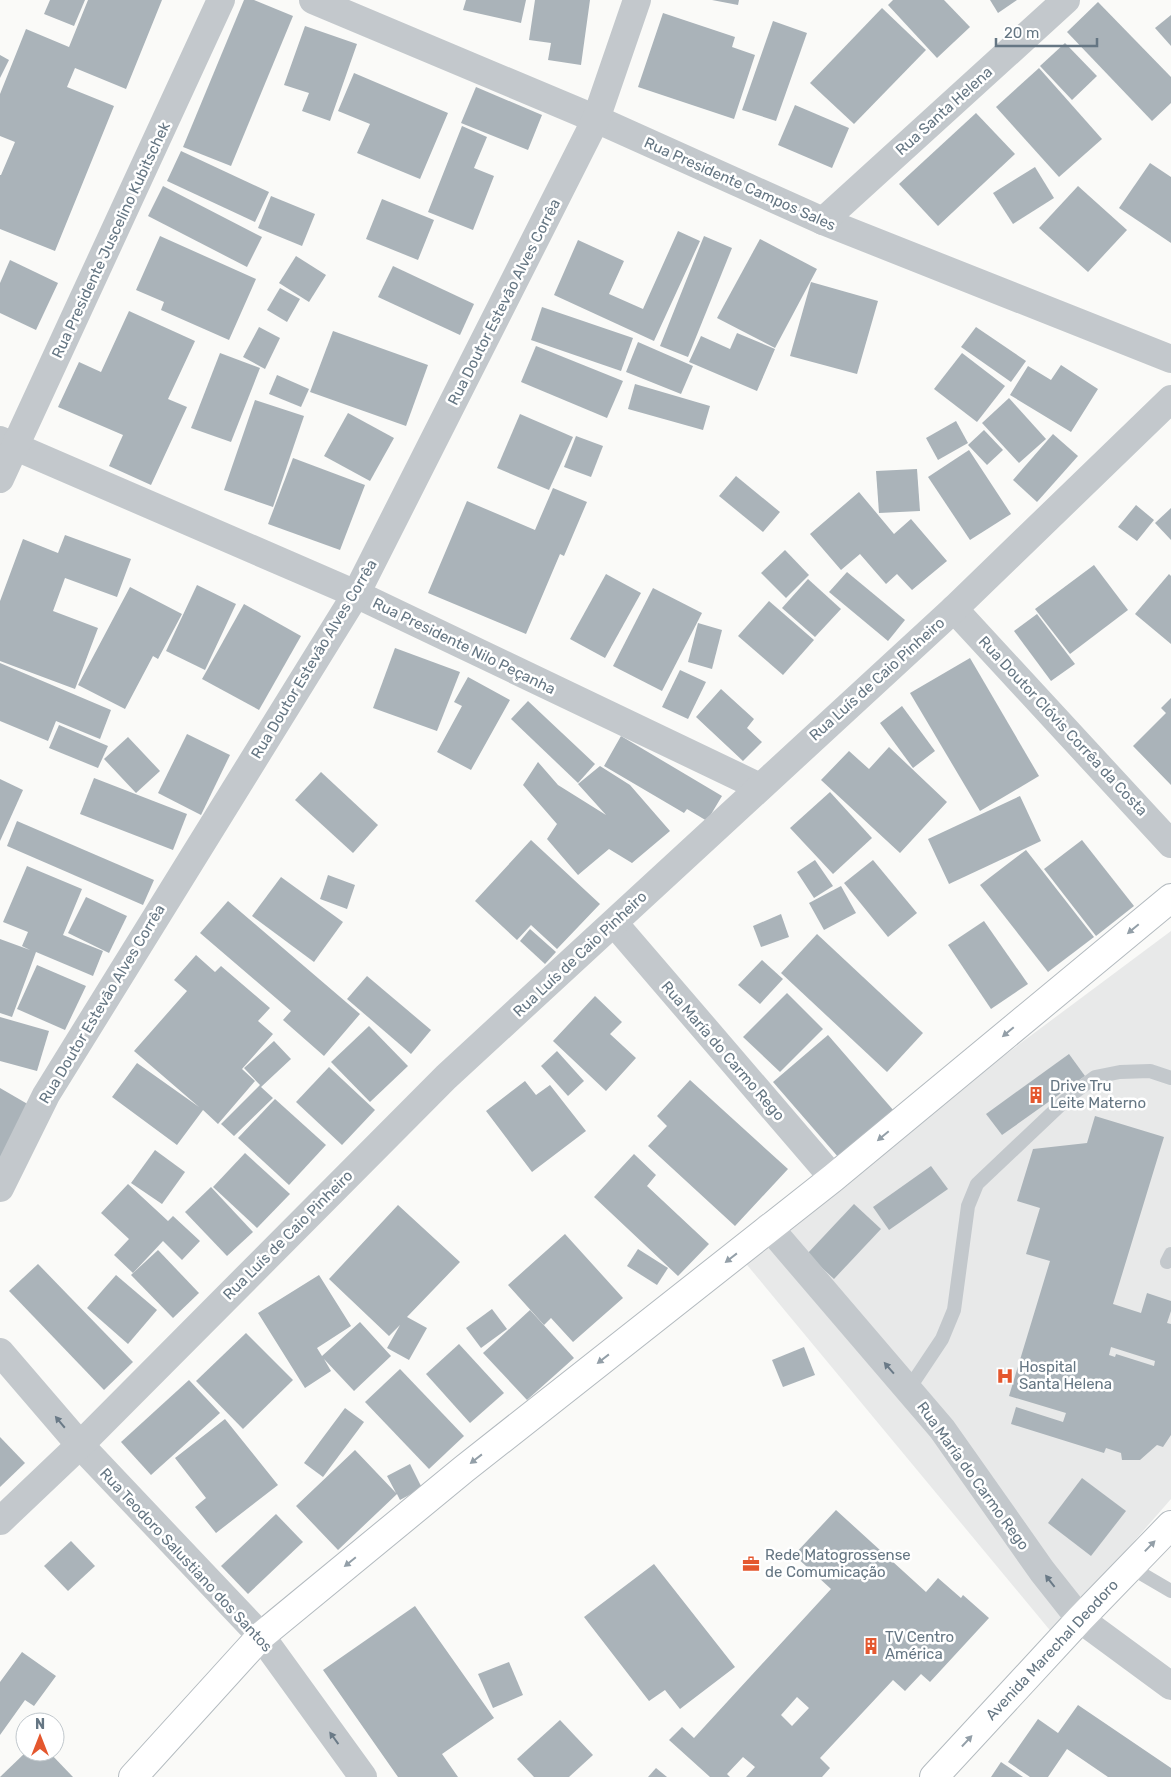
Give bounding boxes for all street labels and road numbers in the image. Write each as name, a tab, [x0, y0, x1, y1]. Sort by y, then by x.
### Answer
street label: Rua Santa Helena	[892, 63, 996, 159]
street label: Rua Presidente Juscelino Kubitschek	[48, 119, 174, 361]
street label: Rua Presidente Campos Sales	[641, 134, 839, 235]
street label: Rua Doutor Estevão Alves Corrêa	[444, 196, 564, 408]
street label: Rua Doutor Estevão Alves Corrêa	[247, 556, 381, 762]
street label: Rua Presidente Nilo Peçanha	[370, 594, 558, 698]
street label: Rua Luís de Caio Pinheiro	[806, 613, 948, 745]
street label: Rua Doutor Clóvis Corrêa da Costa	[975, 632, 1151, 820]
street label: Rua Luís de Caio Pinheiro	[510, 887, 650, 1021]
street label: Rua Doutor Estevão Alves Corrêa	[35, 901, 169, 1107]
street label: Rua María do Carmo Rego	[658, 978, 788, 1124]
street label: Rua Luís de Caio Pinheiro	[219, 1166, 357, 1304]
street label: Rua María do Carmo Rego	[913, 1398, 1033, 1554]
street label: Rua Teodoro Salustiano dos Santos	[96, 1464, 276, 1656]
street label: Avenida Marechal Deodoro	[982, 1576, 1122, 1724]

